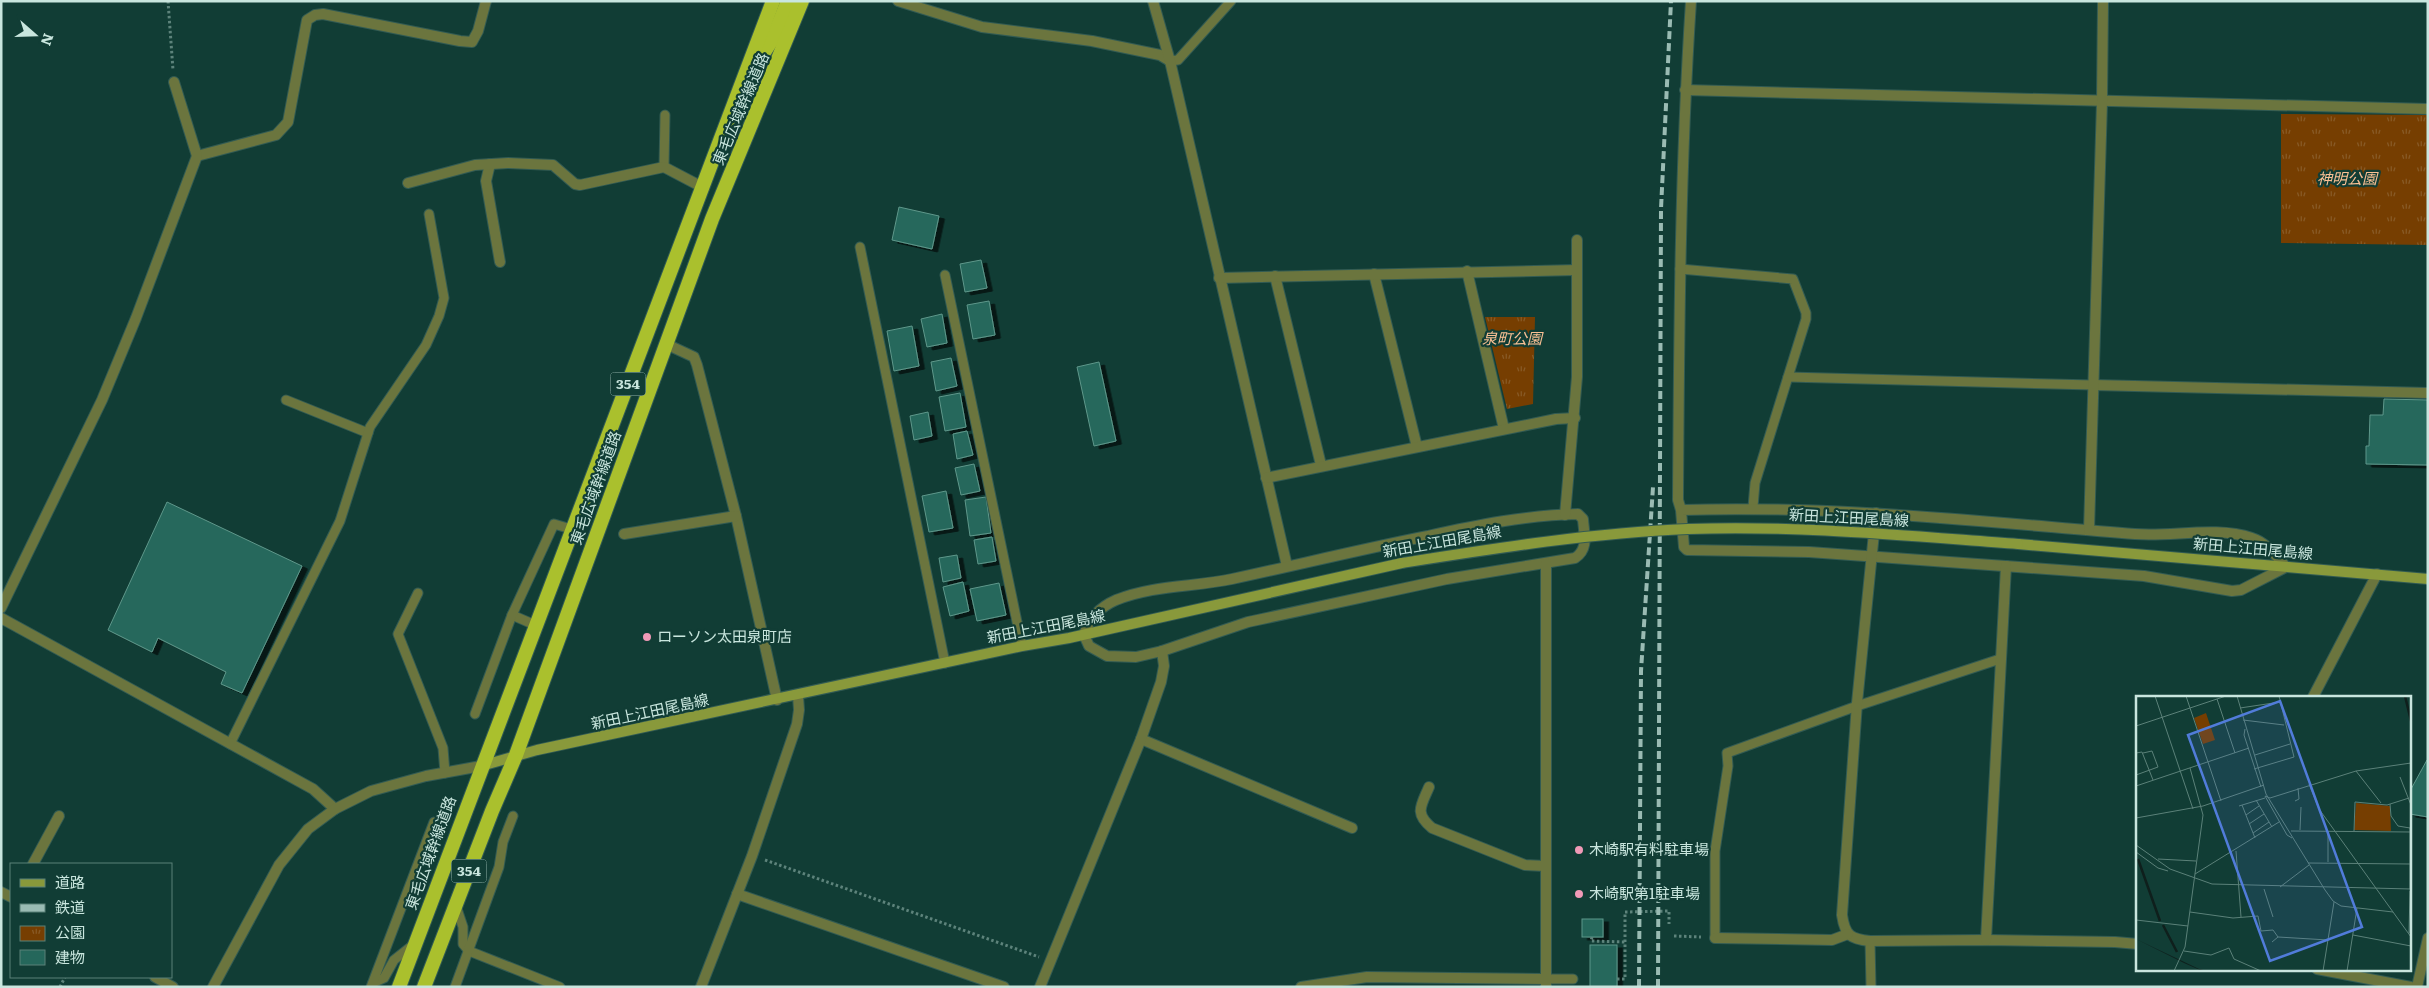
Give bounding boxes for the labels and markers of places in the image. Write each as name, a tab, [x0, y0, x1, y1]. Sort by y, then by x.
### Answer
place label: ローソン太田泉町店	[657, 624, 792, 647]
marker: ローソン太田泉町店	[641, 631, 653, 643]
place label: 木崎駅有料駐車場	[1589, 837, 1709, 860]
marker: 木崎駅有料駐車場	[1573, 844, 1585, 856]
place label: 木崎駅第1駐車場	[1589, 881, 1700, 904]
marker: 木崎駅第1駐車場	[1573, 888, 1585, 900]

